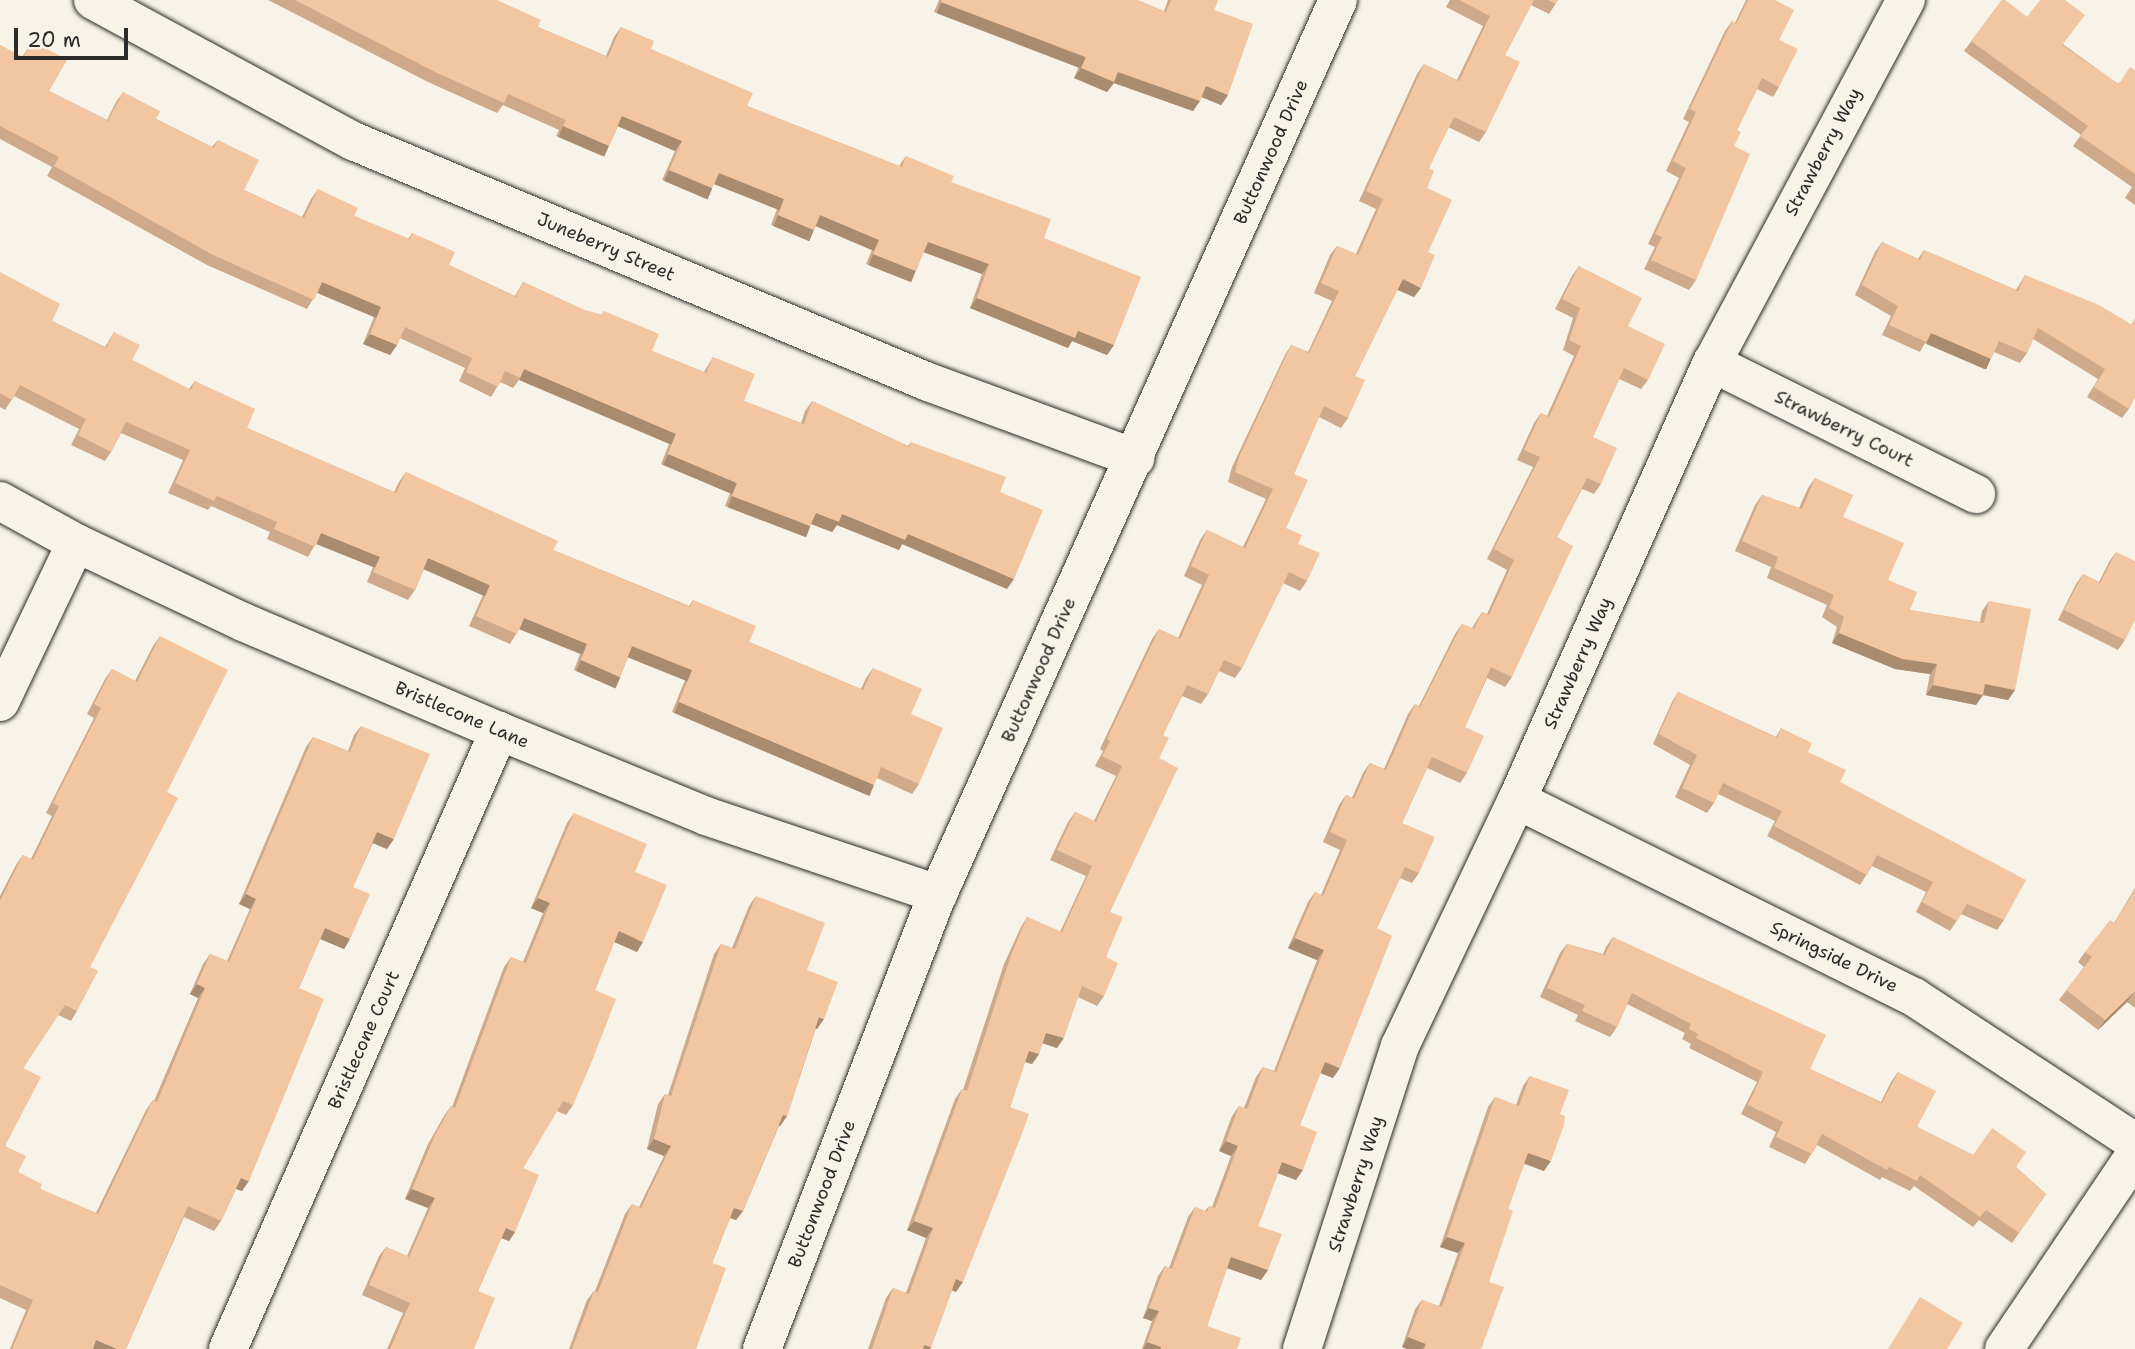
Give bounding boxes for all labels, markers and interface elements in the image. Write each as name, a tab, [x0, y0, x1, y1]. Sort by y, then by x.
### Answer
scale bar	[18, 14, 131, 58]
text: 20 m	[27, 26, 81, 54]
street label: Buttonwood Drive	[1229, 76, 1313, 228]
street label: Strawberry Way	[1780, 84, 1866, 220]
street label: Juneberry Street	[534, 208, 678, 286]
street label: Strawberry Court	[1771, 386, 1917, 472]
street label: Buttonwood Drive	[997, 594, 1081, 746]
street label: Strawberry Way	[1539, 594, 1617, 732]
street label: Bristlecone Lane	[392, 677, 532, 753]
street label: Springside Drive	[1767, 917, 1901, 997]
street label: Bristlecone Court	[324, 967, 404, 1113]
street label: Strawberry Way	[1324, 1113, 1388, 1255]
street label: Buttonwood Drive	[784, 1117, 860, 1271]

